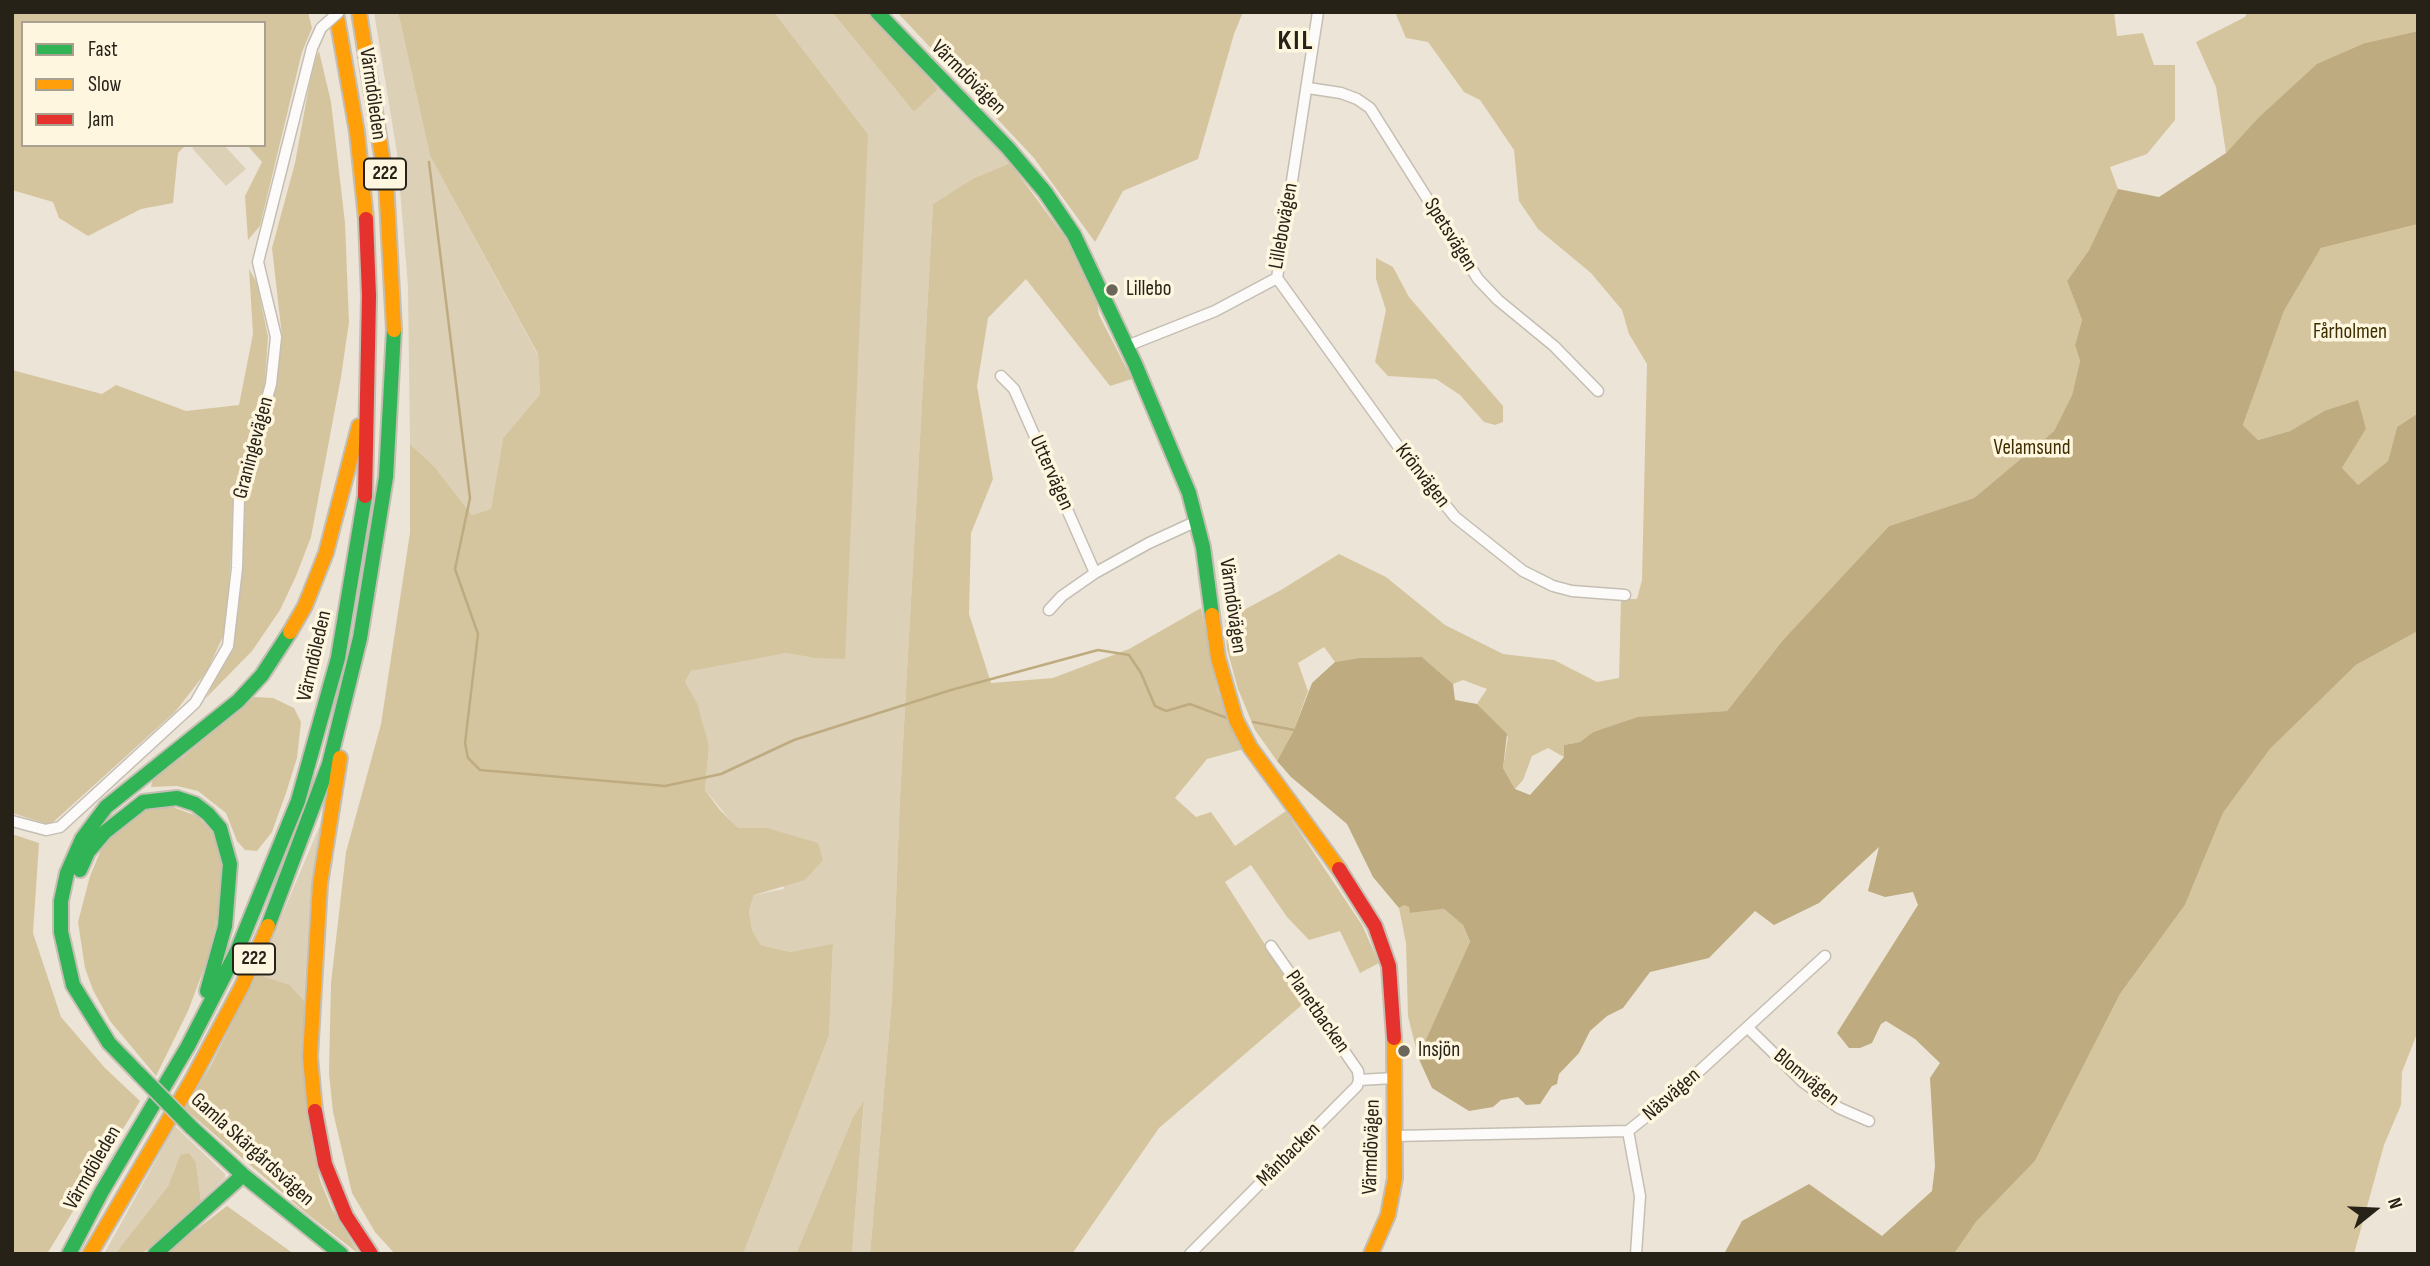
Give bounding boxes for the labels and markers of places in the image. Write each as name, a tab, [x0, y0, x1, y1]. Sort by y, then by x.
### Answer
place label: Lillebo	[1126, 277, 1171, 303]
marker: Lillebo	[1104, 282, 1120, 298]
place label: Insjön	[1418, 1038, 1460, 1064]
marker: Insjön	[1396, 1043, 1412, 1059]

